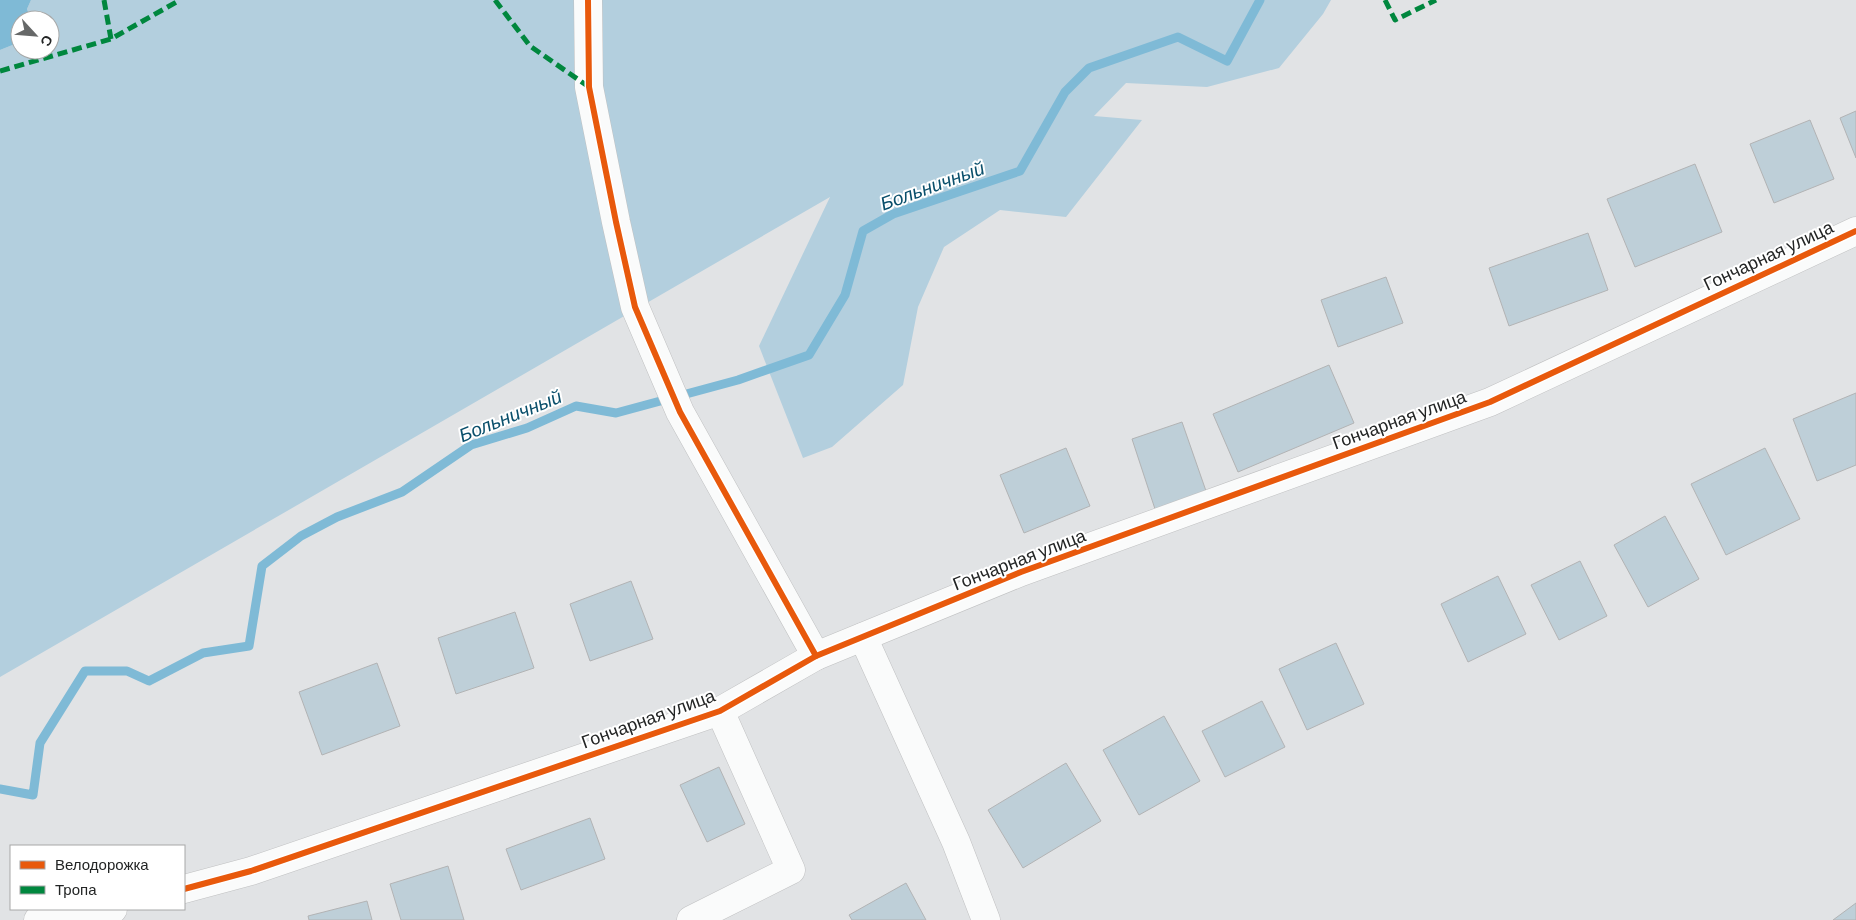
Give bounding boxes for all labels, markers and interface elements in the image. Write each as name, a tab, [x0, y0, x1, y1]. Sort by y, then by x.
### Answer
north arrow	[10, 10, 60, 60]
text: С	[37, 33, 57, 49]
water label: Больничный	[877, 155, 988, 214]
street label: Гончарная улица	[1700, 215, 1837, 295]
water label: Больничный	[455, 384, 565, 446]
street label: Гончарная улица	[1329, 384, 1470, 453]
street label: Гончарная улица	[949, 523, 1090, 594]
street label: Гончарная улица	[578, 683, 719, 752]
legend	[10, 845, 185, 910]
text: Велодорожка	[55, 855, 149, 873]
text: Тропа	[55, 880, 97, 898]

